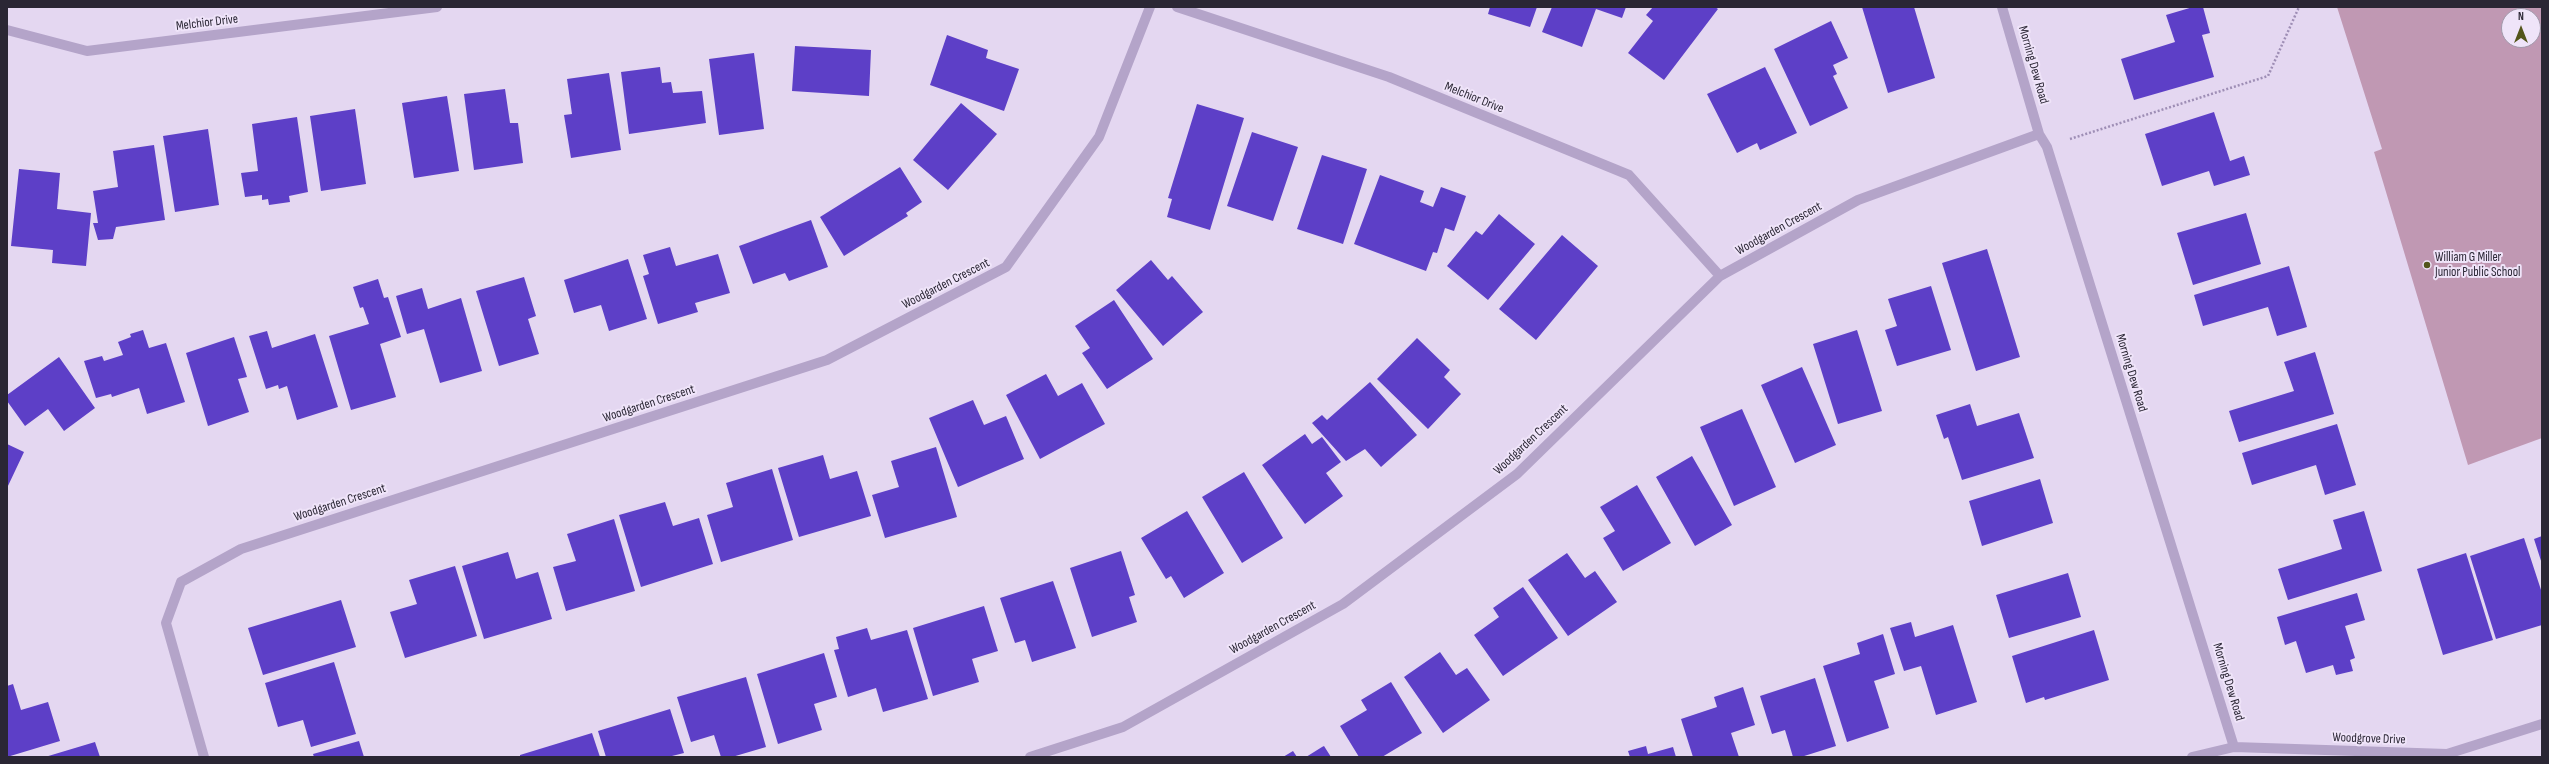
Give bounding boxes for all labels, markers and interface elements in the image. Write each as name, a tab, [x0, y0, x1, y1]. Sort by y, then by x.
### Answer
north arrow	[2501, 8, 2541, 48]
text: N	[2518, 10, 2524, 23]
street label: Melchior Drive	[175, 11, 239, 35]
street label: Morning Dew Road	[2014, 24, 2052, 106]
street label: Melchior Drive	[1442, 79, 1506, 117]
street label: Woodgarden Crescent	[1733, 199, 1825, 259]
place label: William G Miller Junior Public School	[2435, 250, 2521, 281]
street label: Woodgarden Crescent	[900, 255, 992, 313]
marker: William G Miller Junior Public School	[2422, 260, 2432, 270]
street label: Morning Dew Road	[2112, 332, 2150, 414]
street label: Woodgarden Crescent	[601, 382, 697, 426]
street label: Woodgarden Crescent	[1491, 402, 1571, 478]
street label: Woodgarden Crescent	[292, 481, 388, 525]
street label: Woodgarden Crescent	[1227, 598, 1319, 658]
street label: Morning Dew Road	[2209, 641, 2247, 723]
street label: Woodgrove Drive	[2332, 730, 2406, 748]

